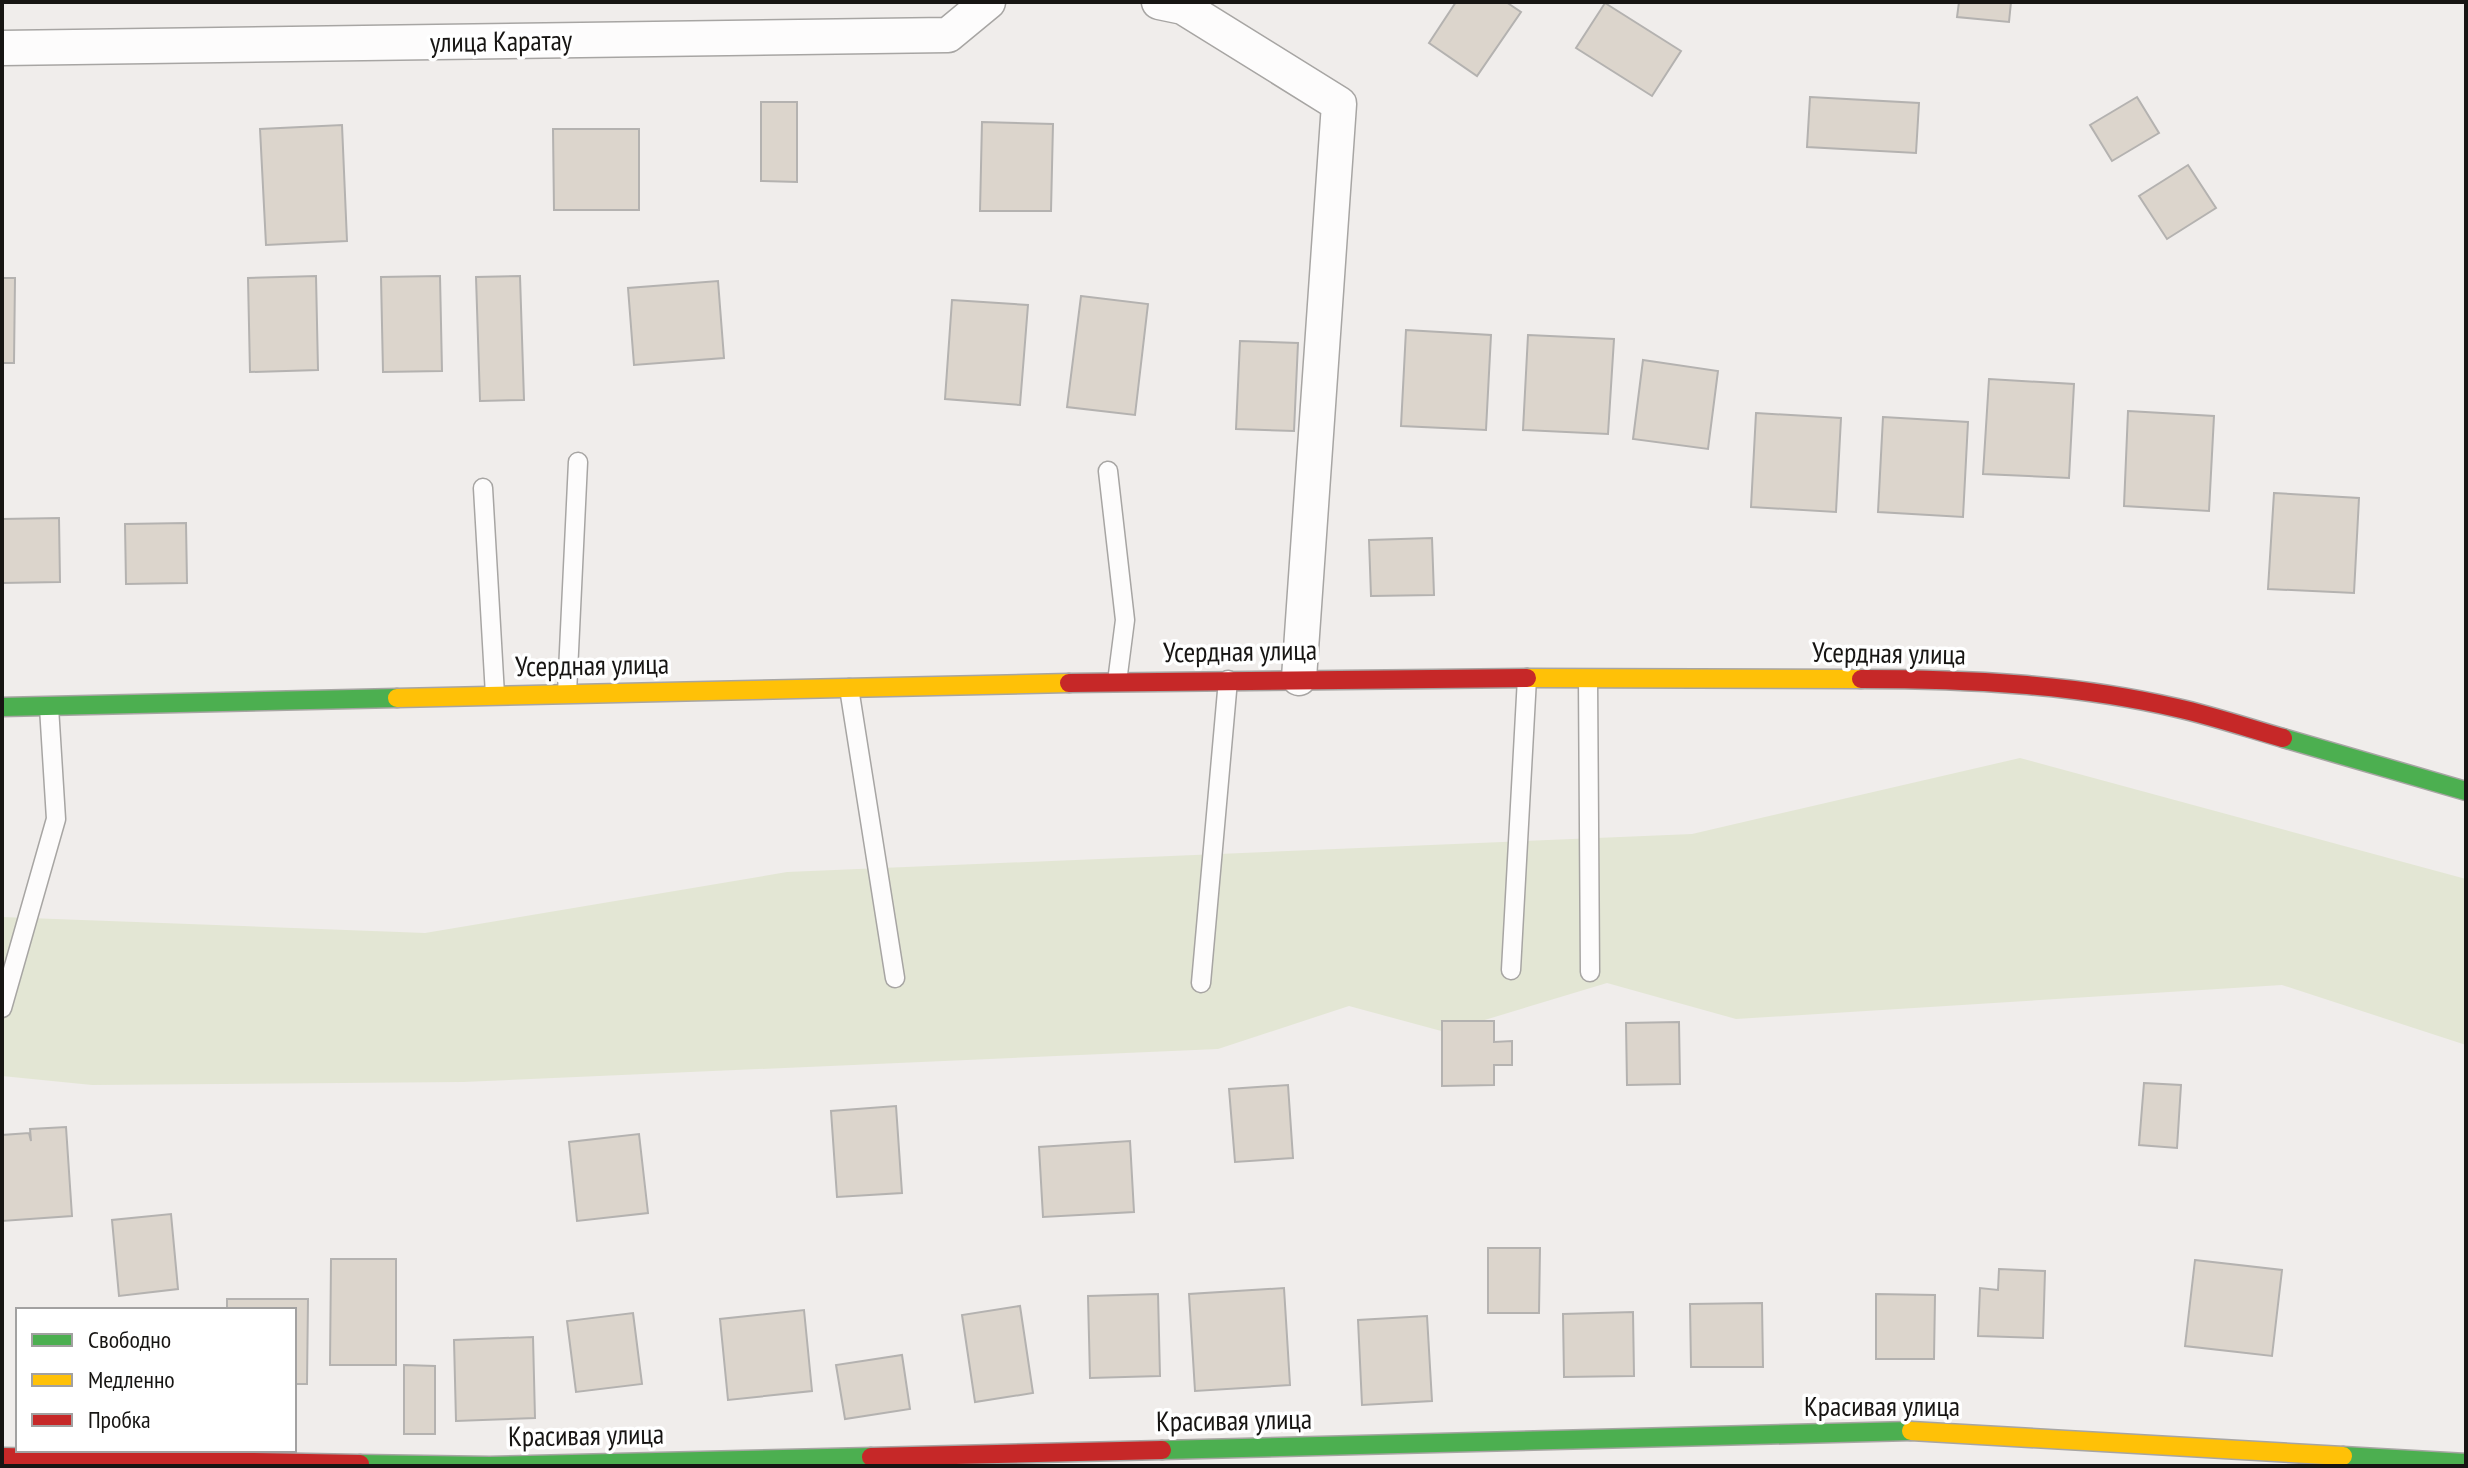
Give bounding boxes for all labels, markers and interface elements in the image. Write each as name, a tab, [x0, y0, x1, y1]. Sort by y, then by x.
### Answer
street label: улица Каратау	[429, 21, 573, 60]
street label: Усердная улица	[1163, 631, 1317, 670]
street label: Усердная улица	[1812, 633, 1966, 672]
street label: Усердная улица	[515, 645, 669, 684]
legend	[16, 1308, 296, 1452]
text: Свободно	[88, 1324, 171, 1355]
text: Медленно	[88, 1364, 175, 1395]
street label: Красивая улица	[1804, 1387, 1960, 1424]
street label: Красивая улица	[1156, 1400, 1312, 1439]
text: Пробка	[88, 1404, 151, 1435]
street label: Красивая улица	[508, 1415, 664, 1454]

